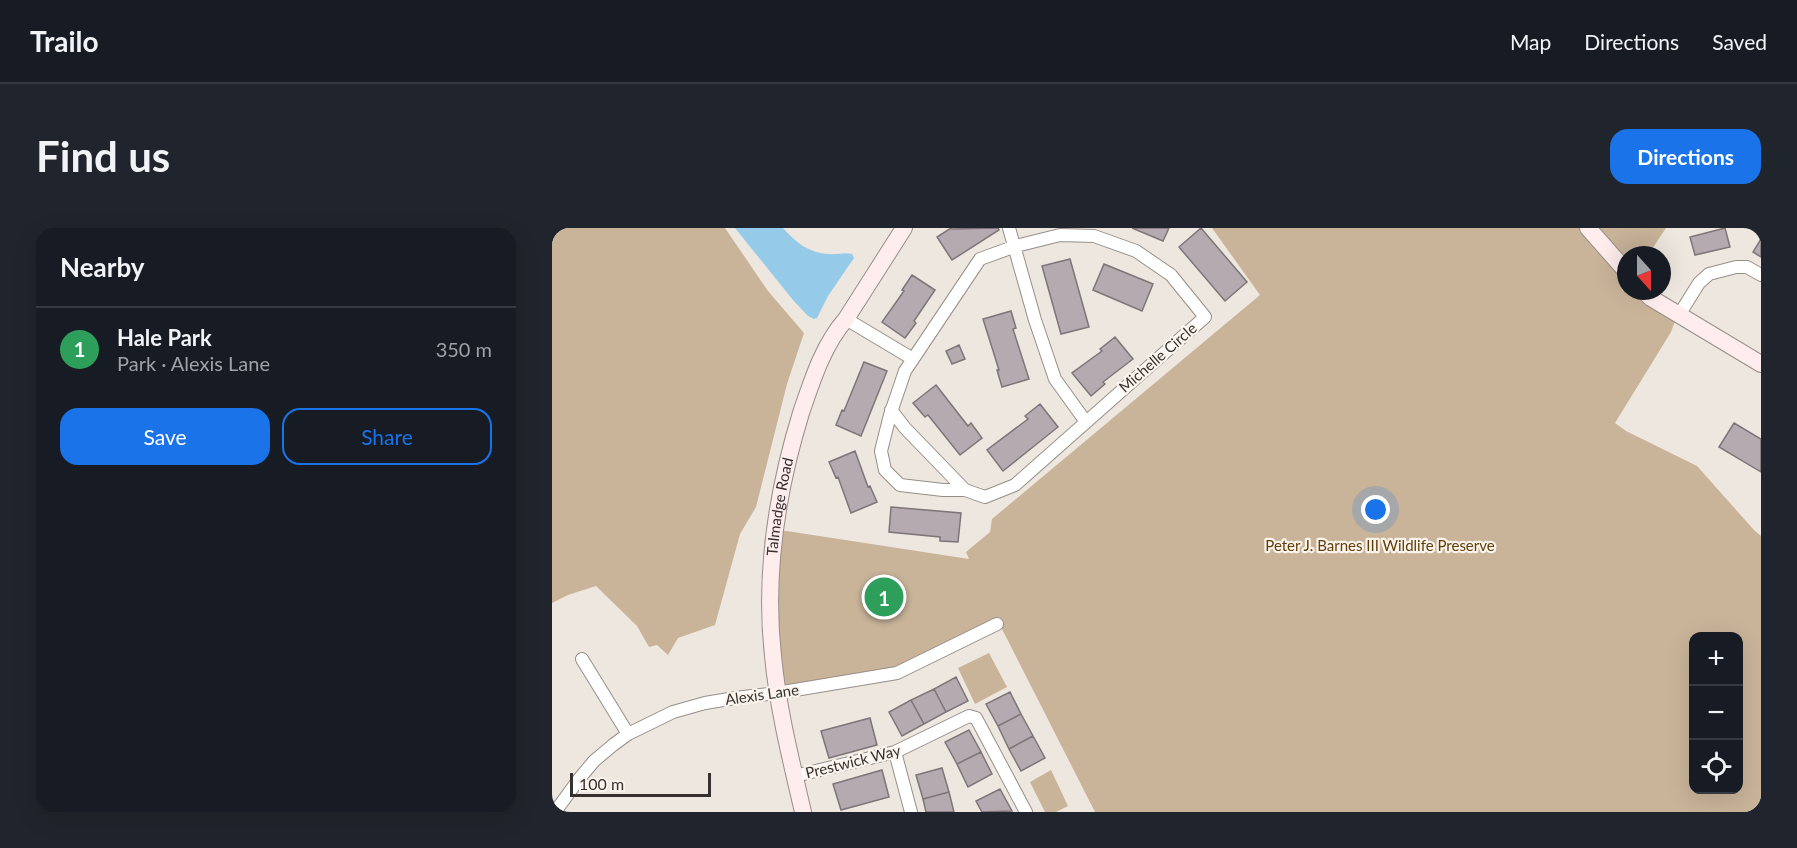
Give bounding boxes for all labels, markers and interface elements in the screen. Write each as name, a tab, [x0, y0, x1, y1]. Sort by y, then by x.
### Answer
text: Trailo	[30, 24, 99, 58]
text: Map	[1510, 29, 1551, 54]
text: Directions	[1584, 29, 1679, 54]
text: Saved	[1712, 29, 1767, 54]
button: Directions	[1610, 129, 1761, 184]
text: Find us	[36, 131, 170, 181]
north arrow	[1617, 246, 1671, 300]
text: Nearby	[60, 251, 145, 283]
street label: Michelle Circle	[1115, 319, 1200, 396]
text: Hale Park	[117, 324, 212, 351]
text: 1	[74, 337, 85, 361]
text: 350 m	[436, 337, 492, 361]
text: Park · Alexis Lane	[117, 351, 270, 375]
button: Save	[60, 408, 270, 465]
button: Share	[282, 408, 492, 465]
street label: Talmadge Road	[762, 456, 796, 556]
your location	[1361, 495, 1390, 524]
park label: Peter J. Barnes III Wildlife Preserve	[1265, 536, 1495, 554]
pin: 1	[864, 574, 904, 620]
map controls	[1689, 632, 1743, 794]
button: +	[1689, 632, 1743, 686]
street label: Alexis Lane	[724, 680, 800, 708]
button: −	[1689, 686, 1743, 740]
street label: Prestwick Way	[803, 740, 902, 782]
button: locate	[1689, 740, 1743, 794]
scale bar	[570, 770, 711, 798]
text: 100 m	[579, 774, 624, 793]

